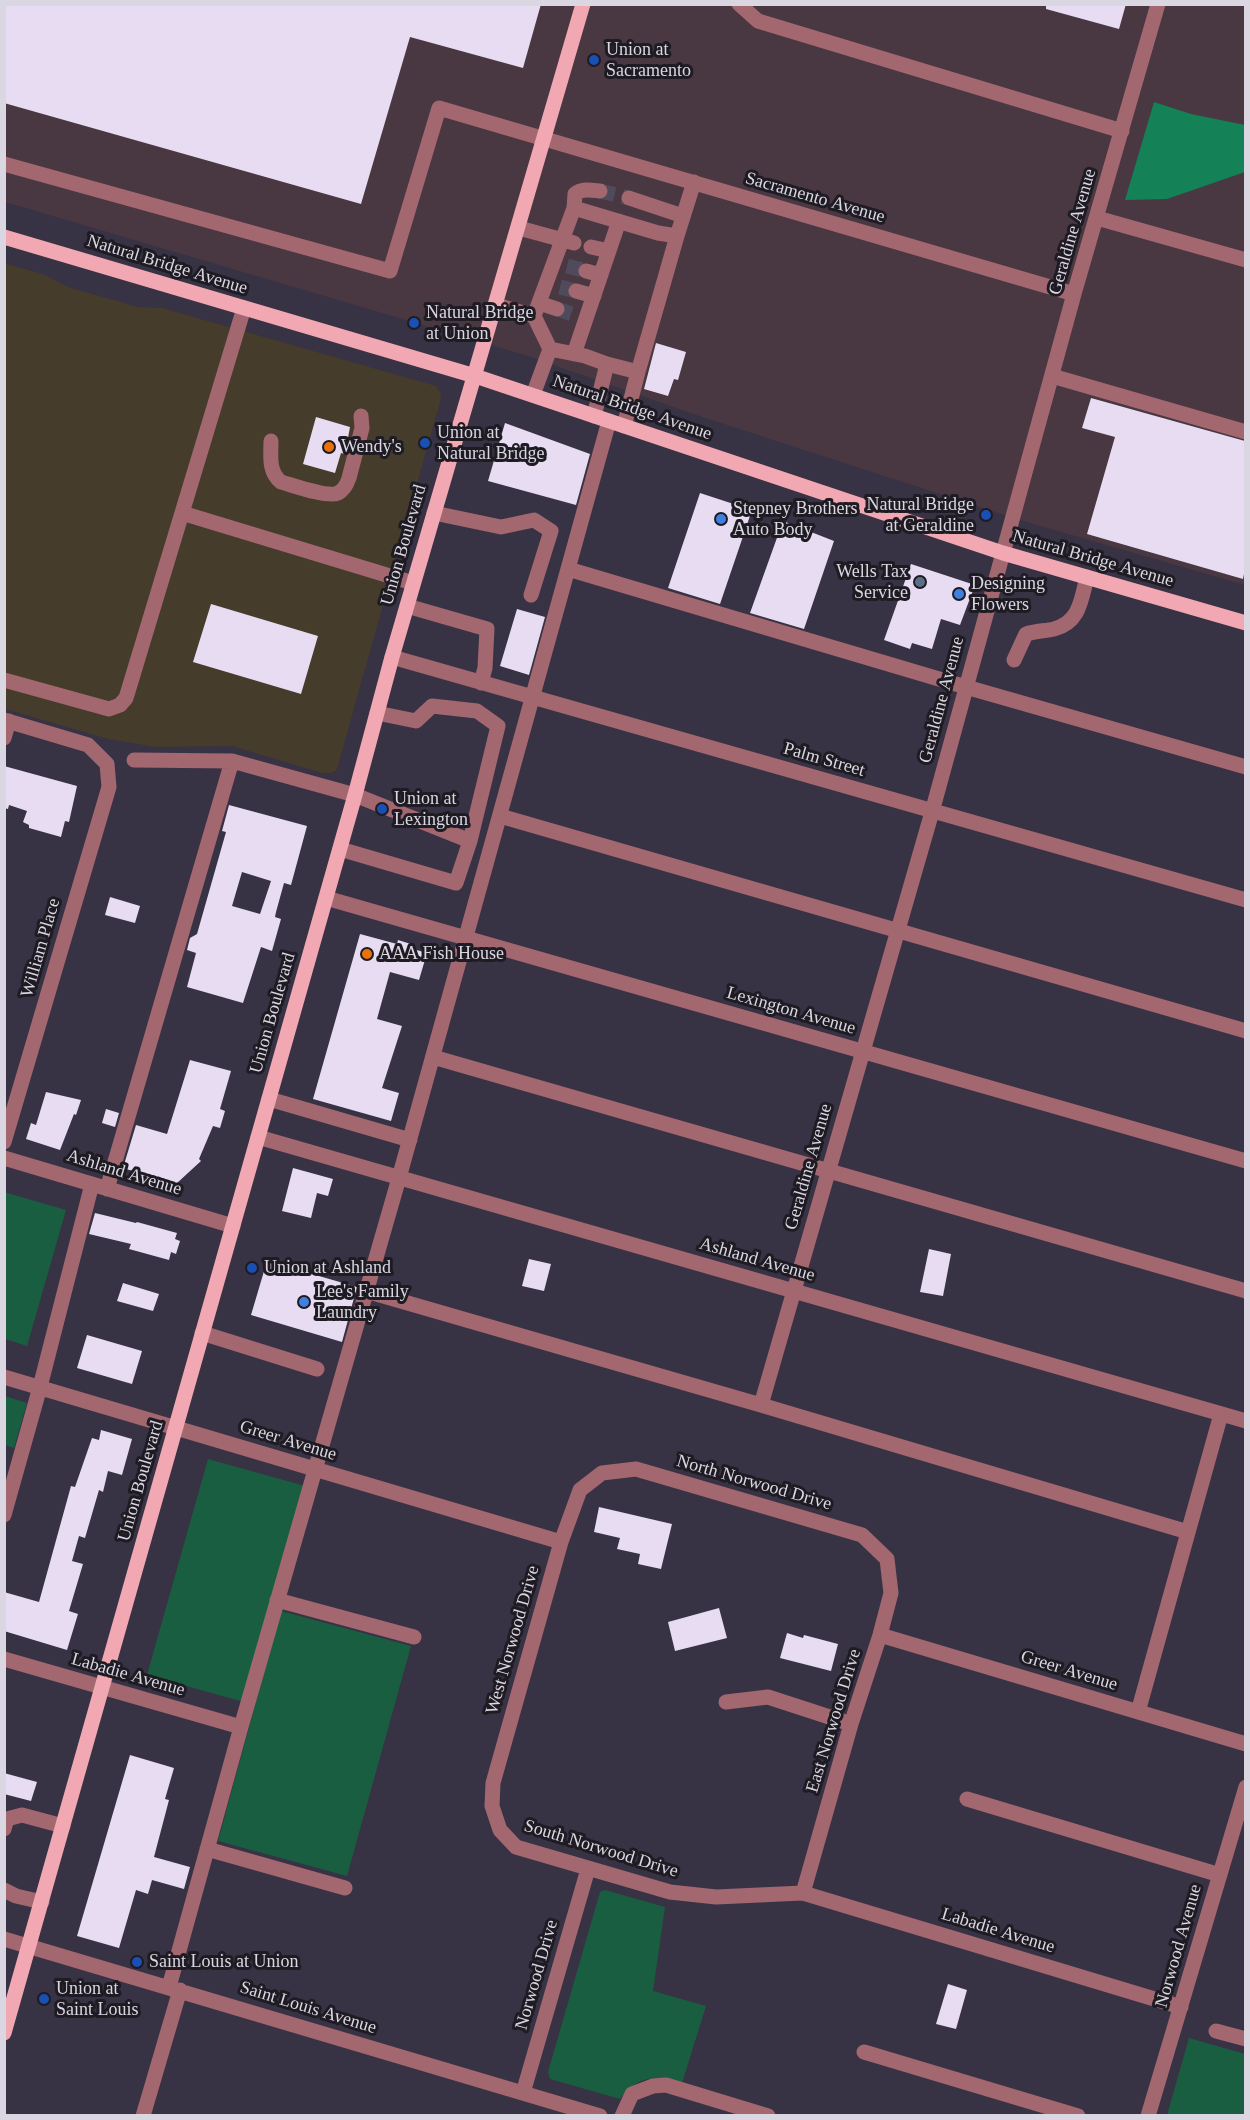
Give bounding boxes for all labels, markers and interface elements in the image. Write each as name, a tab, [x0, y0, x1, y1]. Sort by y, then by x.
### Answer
place label: Union at Sacramento	[606, 39, 691, 82]
marker: Union at Sacramento	[587, 53, 601, 67]
street label: Geraldine Avenue	[1045, 166, 1101, 298]
street label: Sacramento Avenue	[743, 168, 887, 228]
street label: Natural Bridge Avenue	[84, 230, 250, 300]
place label: Natural Bridge at Union	[426, 302, 533, 344]
marker: Natural Bridge at Union	[407, 316, 421, 330]
street label: Natural Bridge Avenue	[550, 371, 714, 445]
place label: Union at Natural Bridge	[437, 422, 544, 464]
place label: Wendy's	[341, 436, 402, 458]
marker: Union at Natural Bridge	[418, 436, 432, 450]
marker: Wendy's	[322, 440, 336, 454]
street label: Union Boulevard	[376, 482, 432, 608]
place label: Natural Bridge at Geraldine	[867, 494, 974, 536]
place label: Stepney Brothers Auto Body	[733, 498, 857, 540]
marker: Natural Bridge at Geraldine	[979, 508, 993, 522]
marker: Stepney Brothers Auto Body	[714, 512, 728, 526]
street label: Natural Bridge Avenue	[1010, 526, 1176, 592]
place label: Wells Tax Service	[836, 561, 908, 604]
place label: Designing Flowers	[971, 573, 1045, 616]
marker: Wells Tax Service	[913, 575, 927, 589]
marker: Designing Flowers	[952, 587, 966, 601]
street label: Geraldine Avenue	[915, 634, 969, 766]
street label: Palm Street	[781, 738, 867, 782]
place label: Union at Lexington	[394, 788, 468, 830]
marker: Union at Lexington	[375, 802, 389, 816]
street label: William Place	[17, 896, 65, 1000]
place label: AAA Fish House	[379, 943, 504, 965]
marker: AAA Fish House	[360, 947, 374, 961]
street label: Union Boulevard	[245, 950, 301, 1076]
street label: Lexington Avenue	[724, 982, 858, 1040]
street label: Geraldine Avenue	[781, 1101, 837, 1233]
street label: Ashland Avenue	[64, 1145, 184, 1201]
street label: Ashland Avenue	[697, 1233, 817, 1287]
place label: Union at Ashland	[264, 1257, 391, 1279]
marker: Union at Ashland	[245, 1261, 259, 1275]
place label: Lee's Family Laundry	[316, 1281, 409, 1324]
marker: Lee's Family Laundry	[297, 1295, 311, 1309]
street label: Greer Avenue	[237, 1416, 339, 1466]
street label: Union Boulevard	[113, 1418, 169, 1544]
street label: North Norwood Drive	[674, 1451, 834, 1515]
street label: West Norwood Drive	[481, 1563, 545, 1717]
street label: Greer Avenue	[1018, 1646, 1120, 1696]
street label: East Norwood Drive	[802, 1647, 866, 1795]
street label: Labadie Avenue	[69, 1648, 187, 1702]
street label: South Norwood Drive	[521, 1815, 681, 1883]
street label: Norwood Avenue	[1151, 1882, 1207, 2010]
street label: Labadie Avenue	[939, 1904, 1057, 1958]
street label: Norwood Drive	[511, 1917, 563, 2033]
place label: Saint Louis at Union	[149, 1951, 298, 1973]
marker: Saint Louis at Union	[130, 1955, 144, 1969]
street label: Saint Louis Avenue	[237, 1977, 379, 2039]
place label: Union at Saint Louis	[56, 1978, 139, 2020]
marker: Union at Saint Louis	[37, 1992, 51, 2006]

